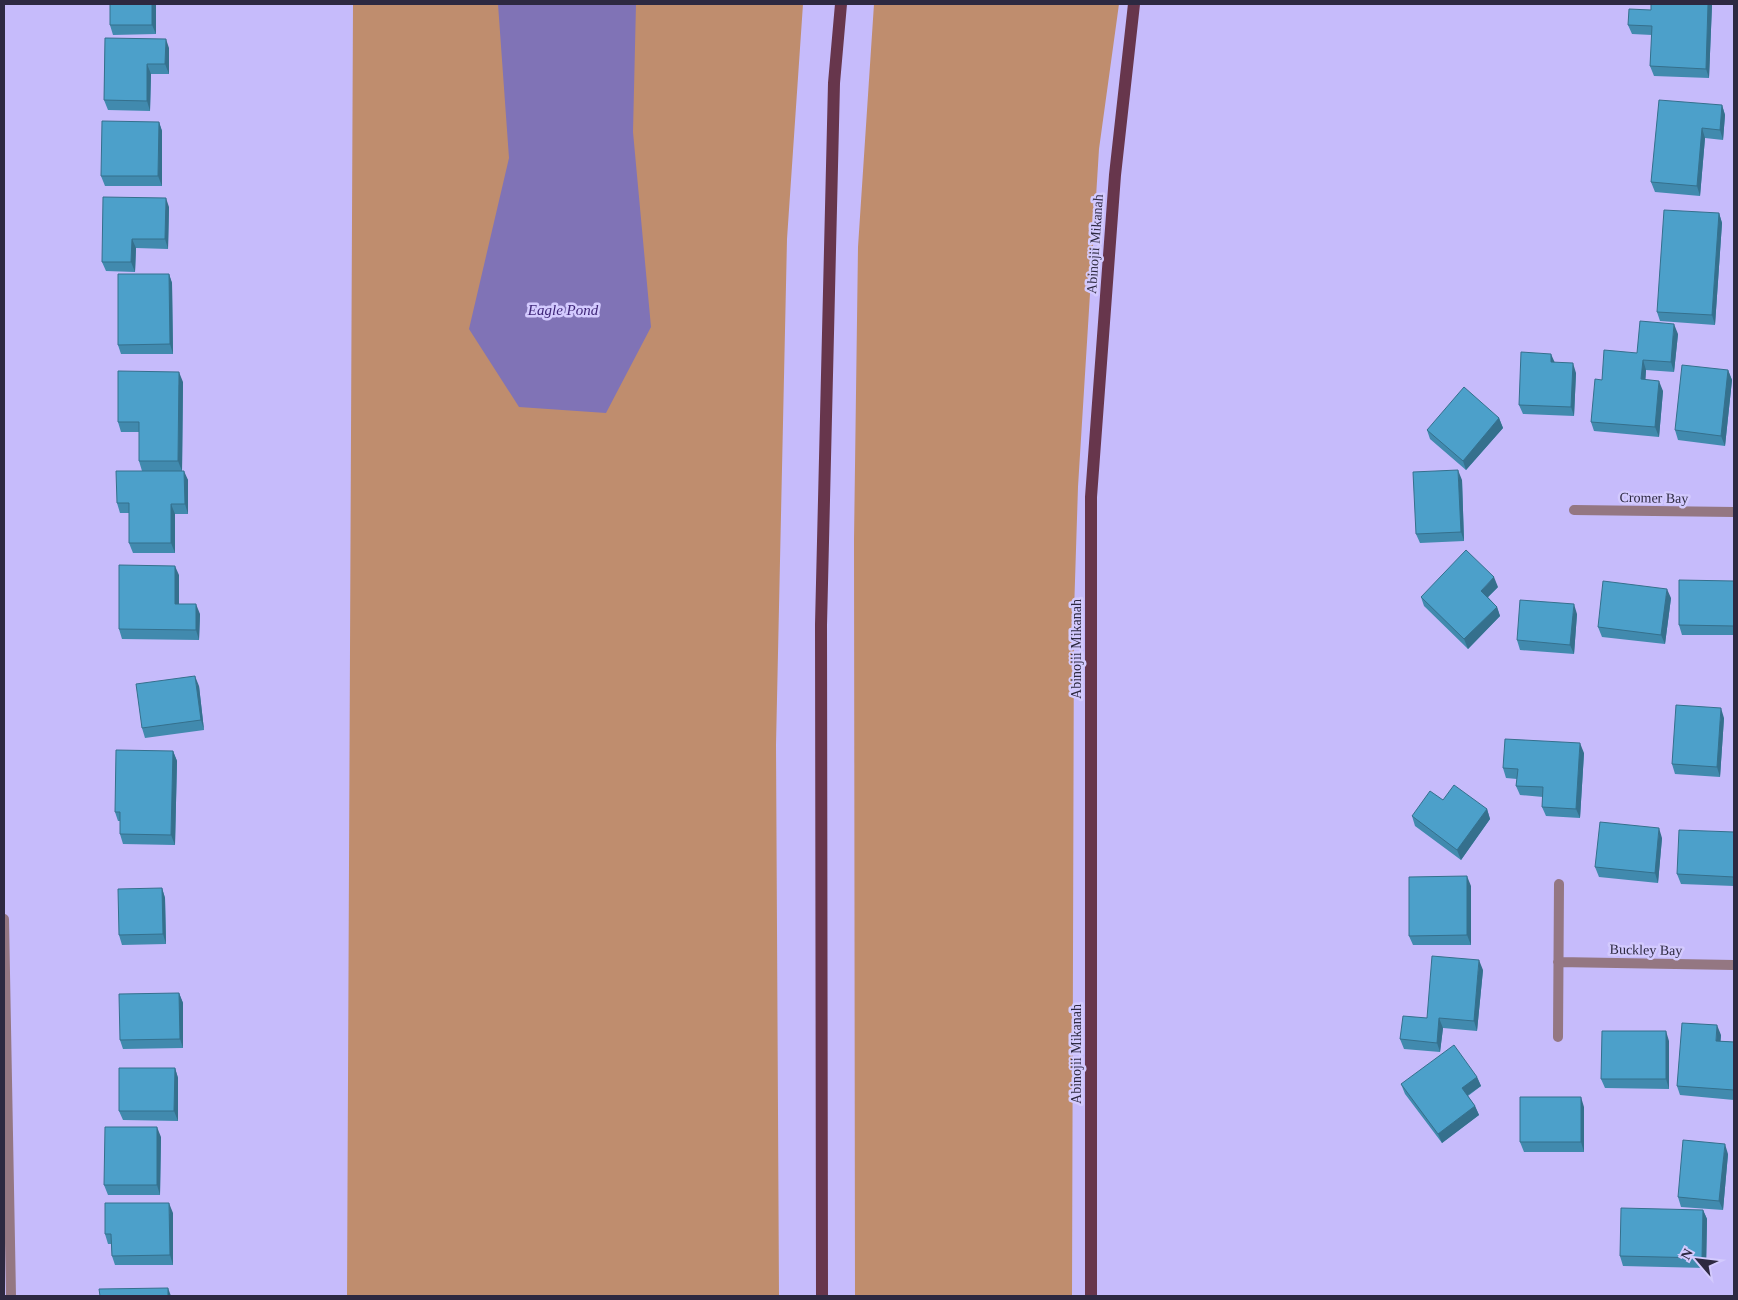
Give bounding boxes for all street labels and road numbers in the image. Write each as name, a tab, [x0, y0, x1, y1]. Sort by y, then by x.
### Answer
street label: Abinojii Mikanah	[1084, 194, 1106, 294]
street label: Cromer Bay	[1619, 490, 1689, 506]
street label: Abinojii Mikanah	[1069, 599, 1084, 699]
street label: Buckley Bay	[1610, 942, 1682, 958]
street label: Abinojii Mikanah	[1069, 1004, 1084, 1104]

